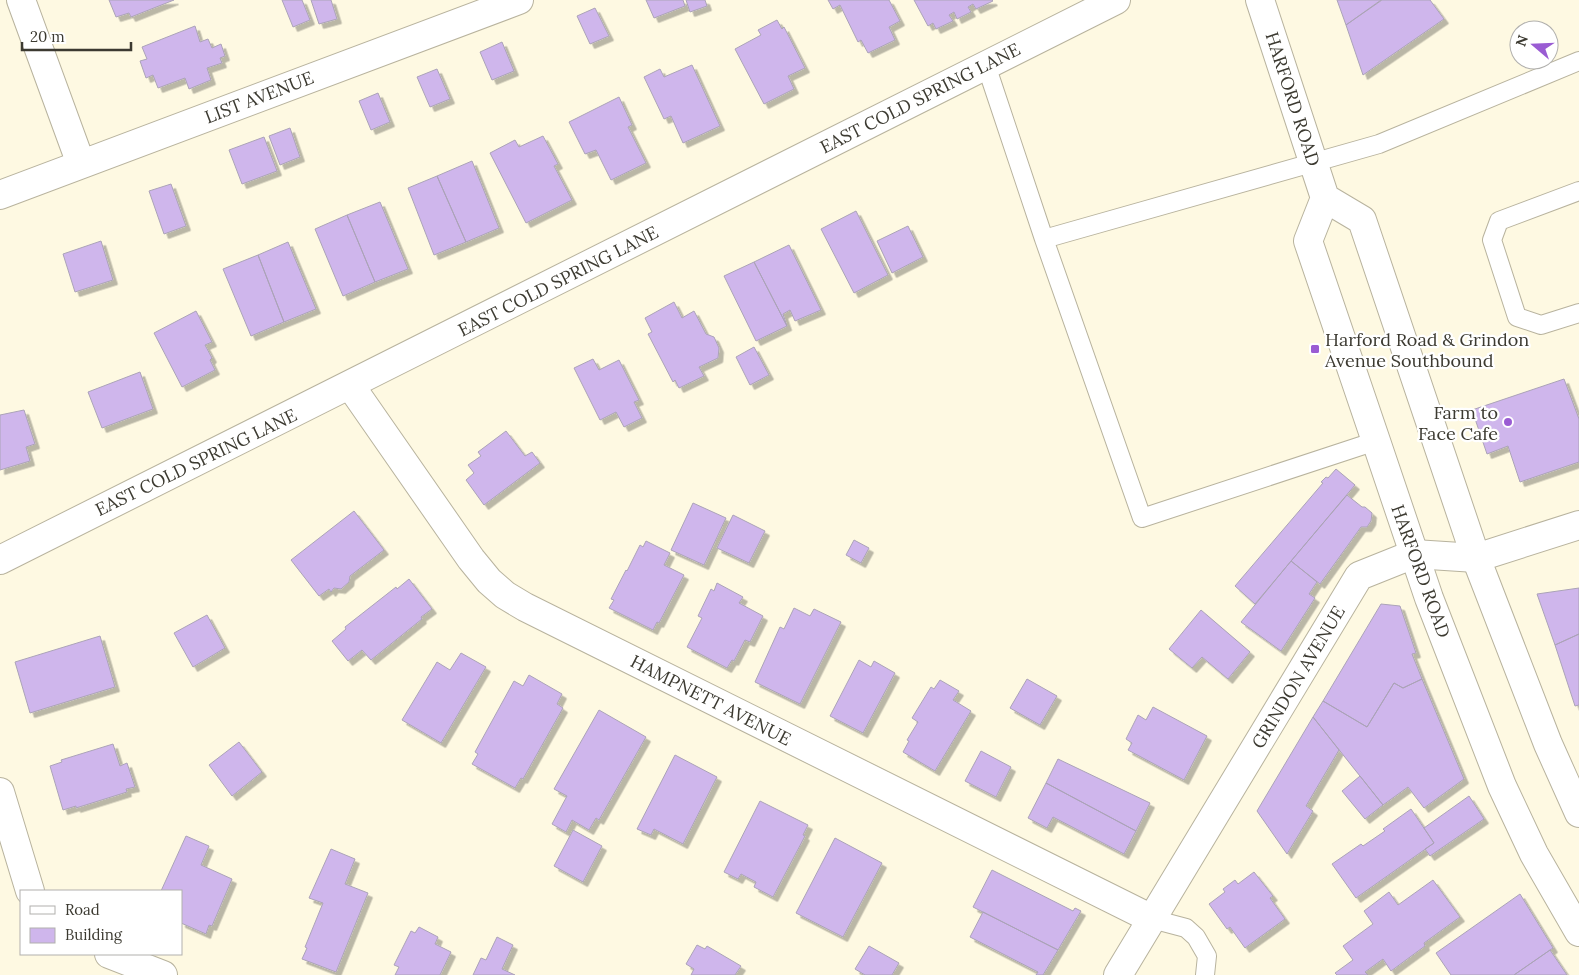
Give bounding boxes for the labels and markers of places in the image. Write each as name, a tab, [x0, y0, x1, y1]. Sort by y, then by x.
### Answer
place label: Harford Road & Grindon Avenue Southbound	[1324, 328, 1529, 372]
marker: Harford Road & Grindon Avenue Southbound	[1309, 343, 1321, 355]
place label: Farm to Face Cafe	[1418, 401, 1498, 445]
marker: Farm to Face Cafe	[1502, 416, 1514, 428]

